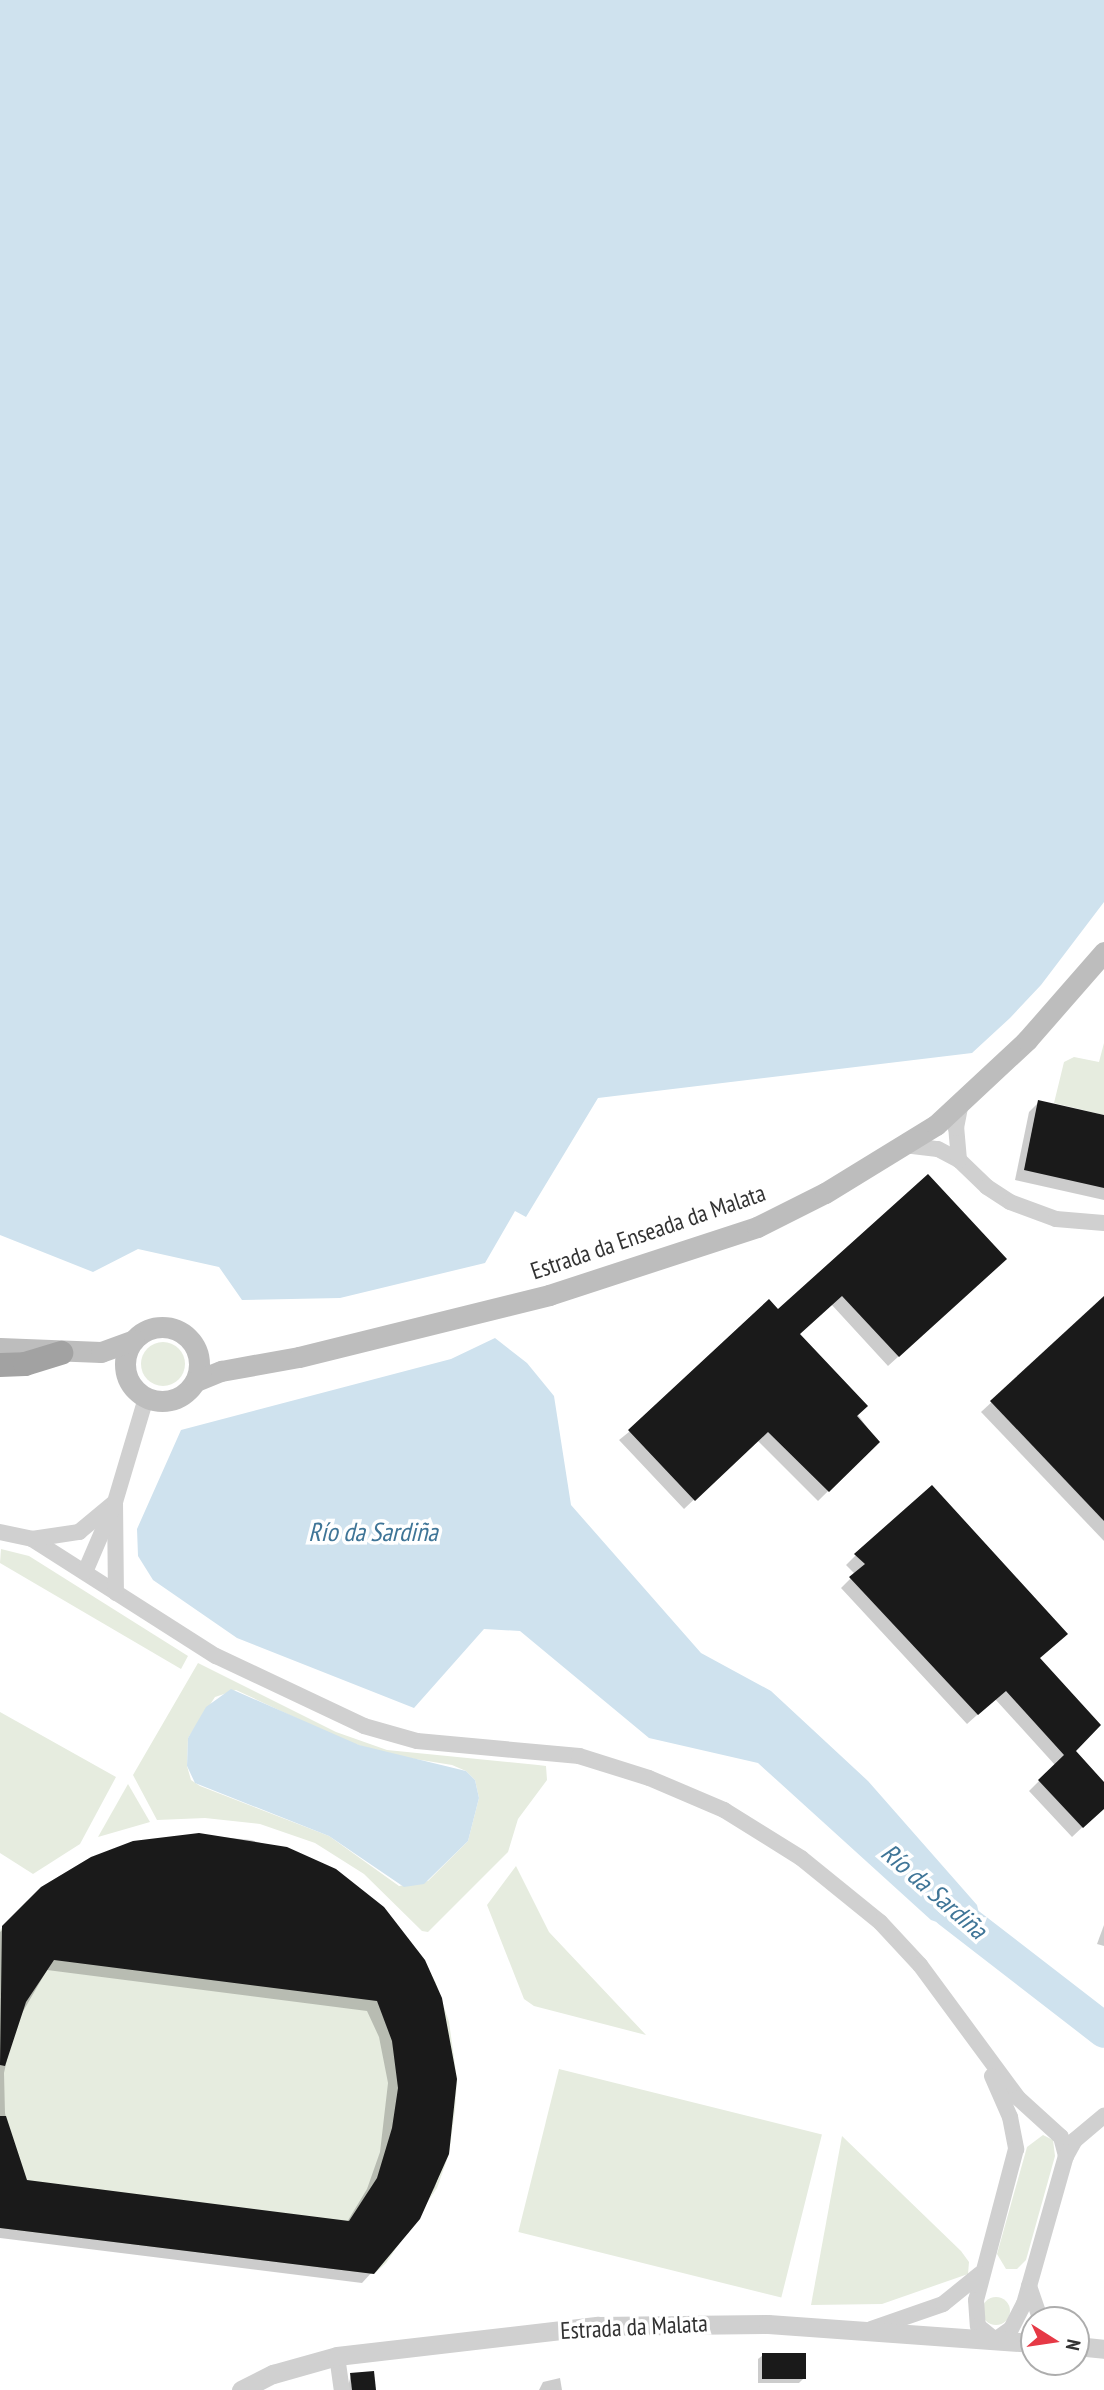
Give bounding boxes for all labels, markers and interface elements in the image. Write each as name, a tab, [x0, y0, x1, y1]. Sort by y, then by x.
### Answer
street label: Estrada da Enseada da Malata	[527, 1178, 769, 1286]
water label: Río da Sardiña	[308, 1516, 438, 1548]
water label: Río da Sardiña	[875, 1837, 993, 1945]
north arrow	[1020, 2306, 1090, 2376]
street label: Estrada da Malata	[560, 2309, 708, 2345]
text: N	[1061, 2337, 1086, 2352]

